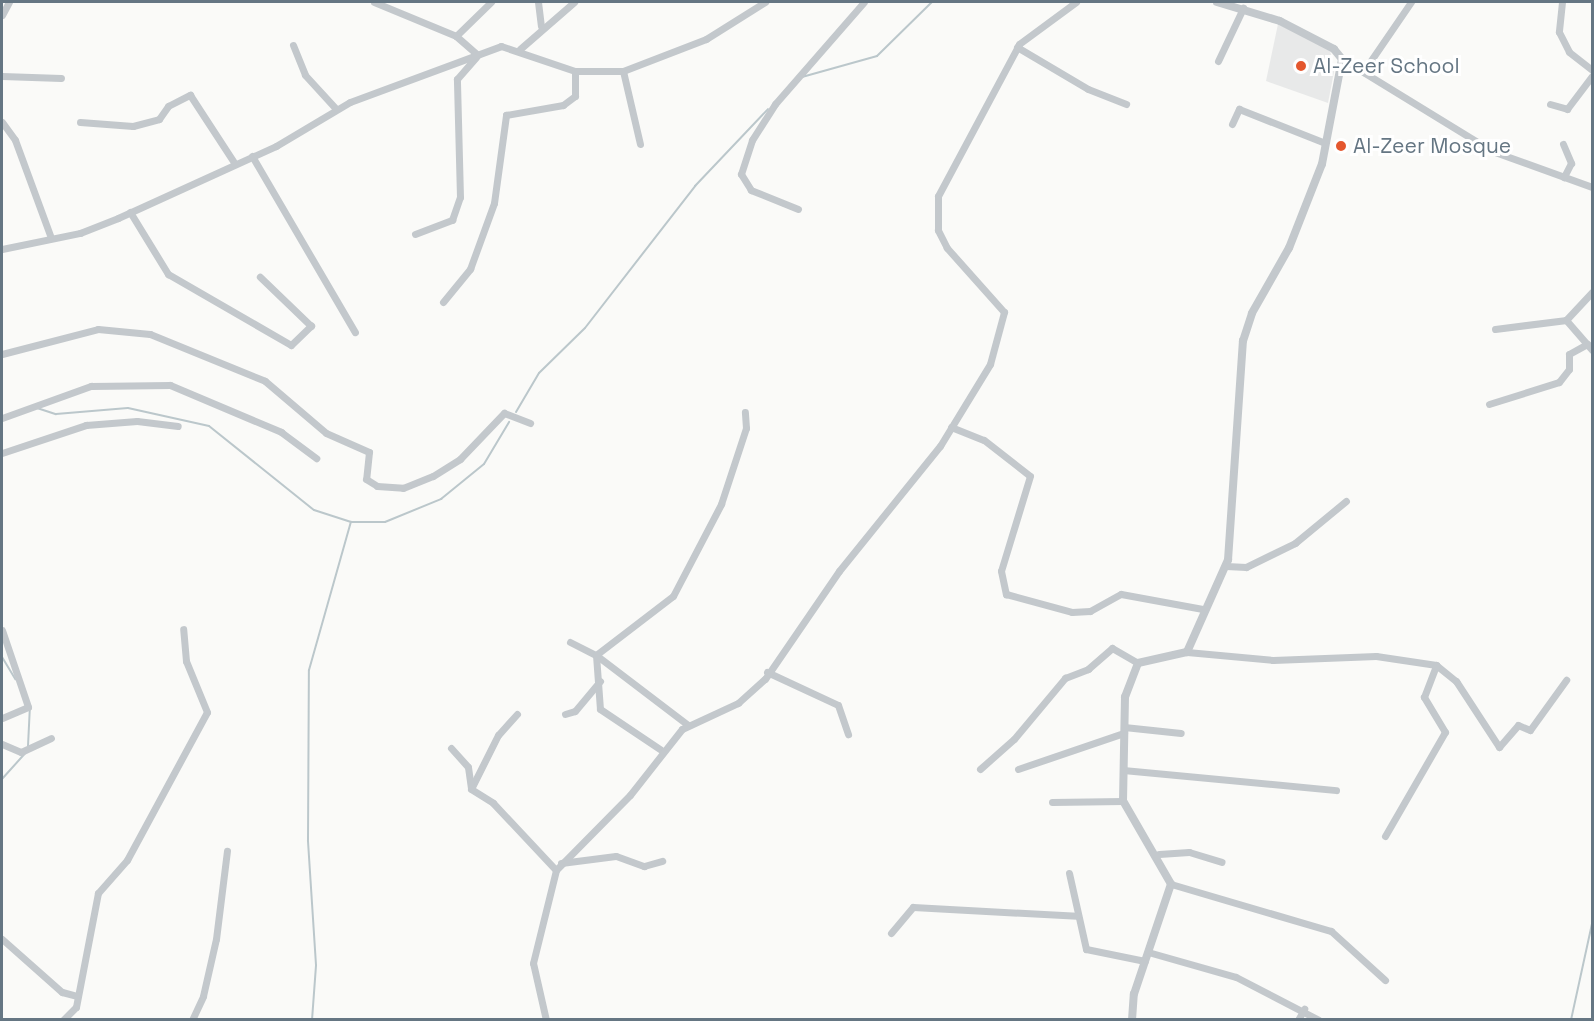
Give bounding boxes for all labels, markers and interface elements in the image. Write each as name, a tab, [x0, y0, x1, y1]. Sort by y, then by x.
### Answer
place label: Al-Zeer School	[1313, 53, 1460, 79]
marker: Al-Zeer School	[1294, 59, 1308, 73]
place label: Al-Zeer Mosque	[1353, 133, 1511, 159]
marker: Al-Zeer Mosque	[1334, 139, 1348, 153]

